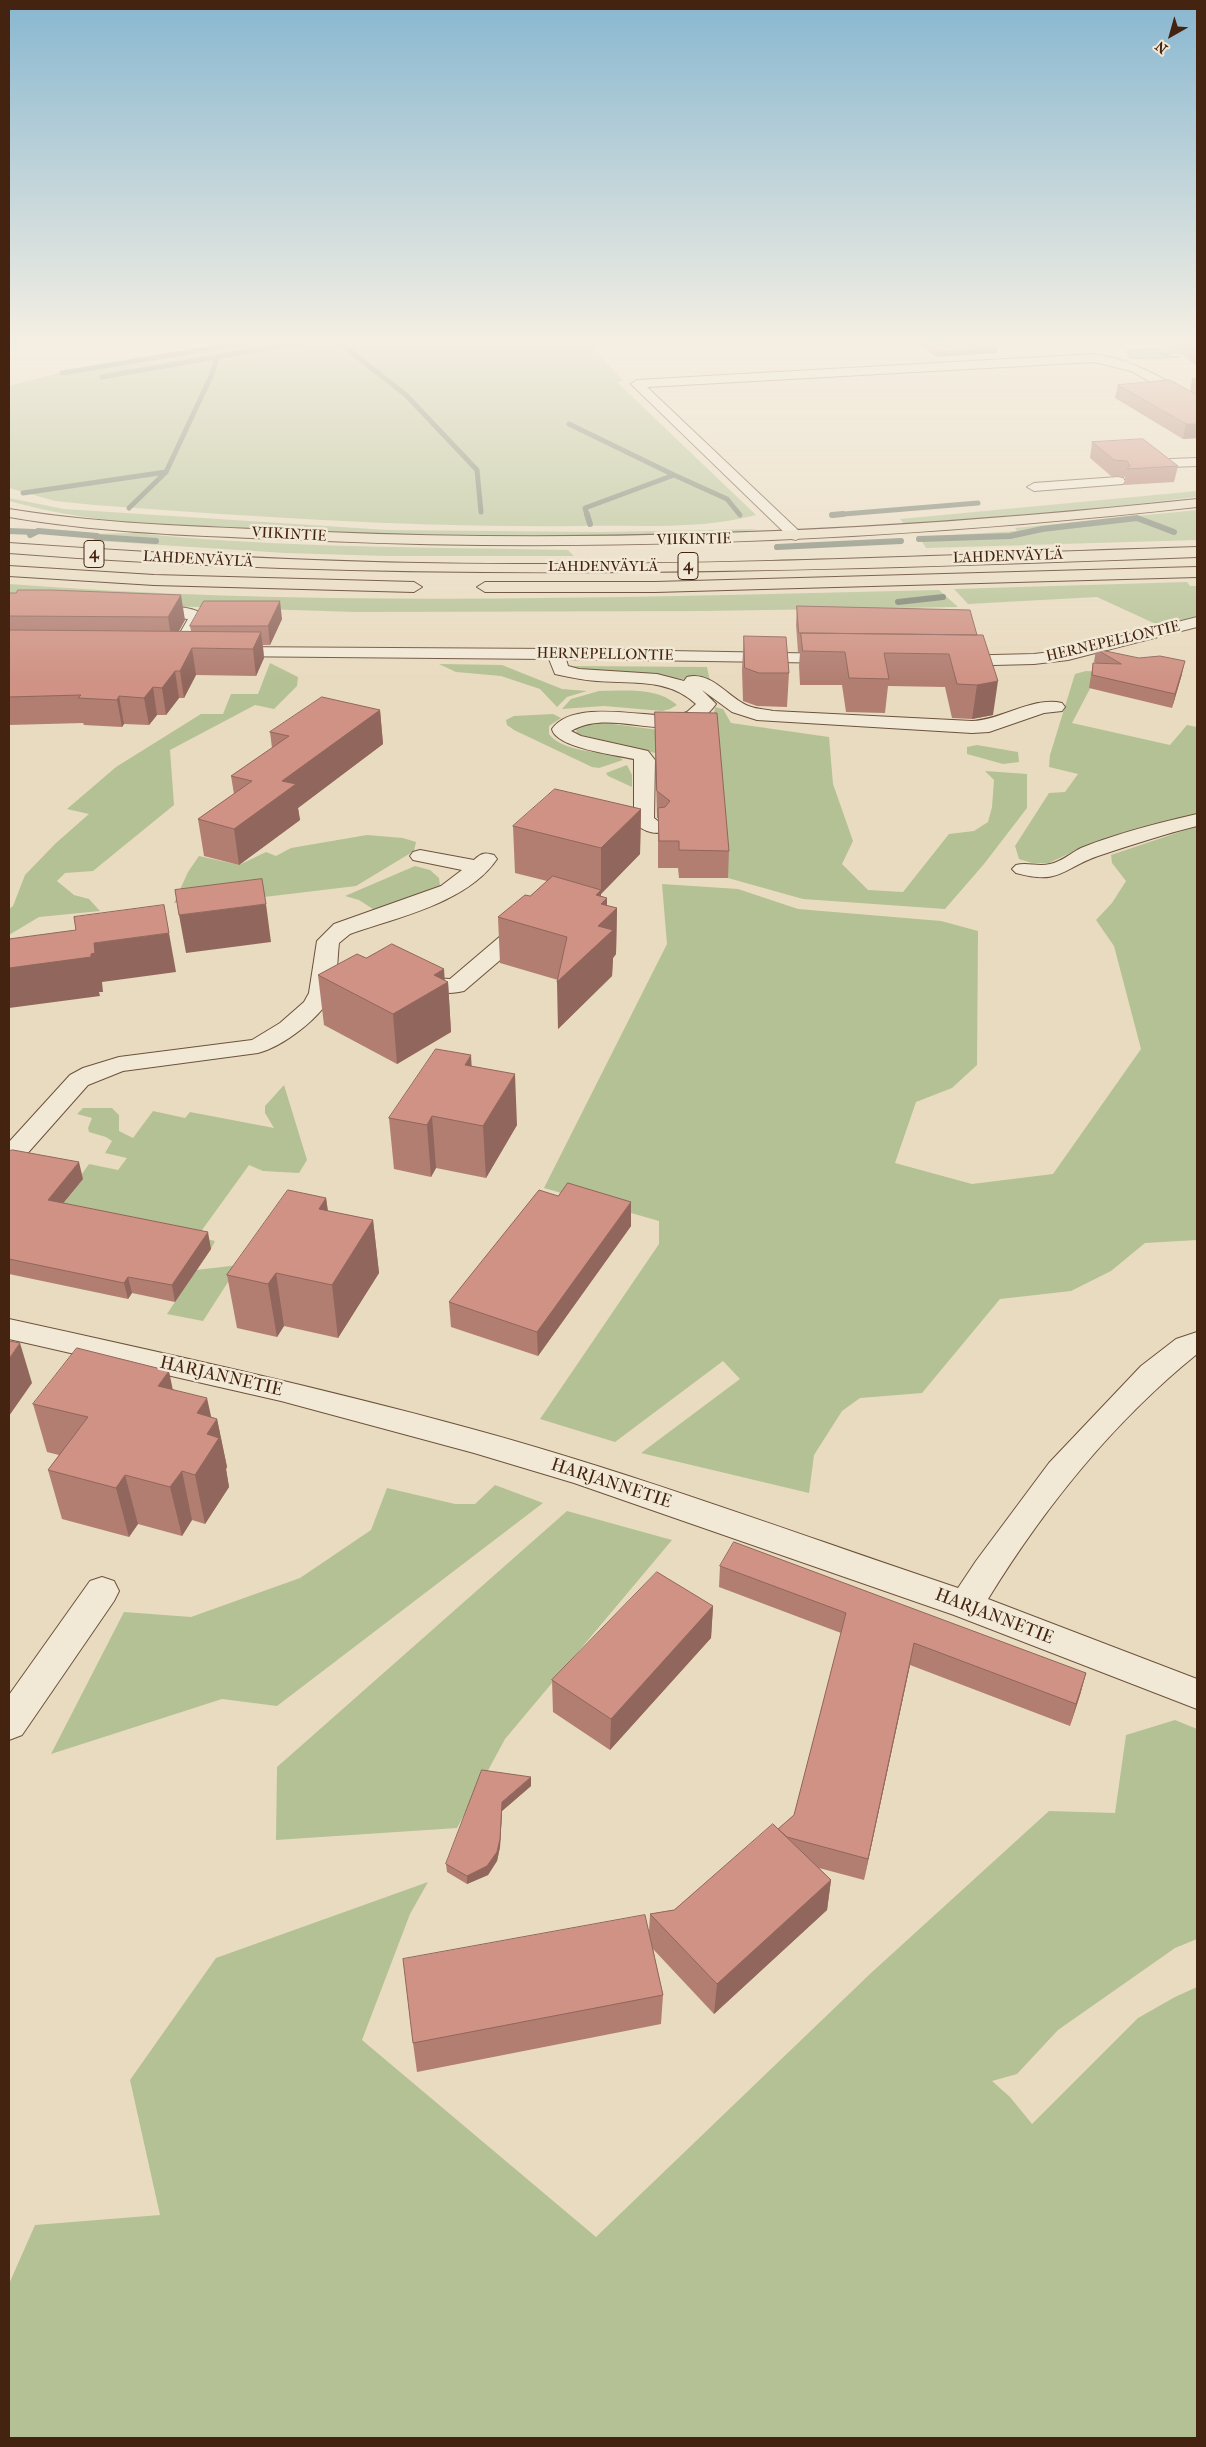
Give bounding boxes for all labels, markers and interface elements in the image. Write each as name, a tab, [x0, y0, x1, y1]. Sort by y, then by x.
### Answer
north arrow	[1146, 10, 1196, 60]
text: N	[1152, 37, 1171, 57]
street label: VIIKINTIE	[251, 524, 327, 546]
street label: VIIKINTIE	[656, 530, 732, 550]
road number: 4	[84, 540, 104, 568]
street label: LAHDENVÄYLÄ	[953, 546, 1063, 568]
street label: LAHDENVÄYLÄ	[142, 548, 254, 572]
road number: 4	[678, 552, 698, 580]
street label: LAHDENVÄYLÄ	[548, 558, 658, 576]
street label: HERNEPELLONTIE	[1044, 618, 1182, 666]
street label: HERNEPELLONTIE	[536, 645, 674, 665]
street label: HARJANNETIE	[158, 1352, 284, 1402]
street label: HARJANNETIE	[548, 1454, 674, 1514]
street label: HARJANNETIE	[932, 1584, 1056, 1650]

